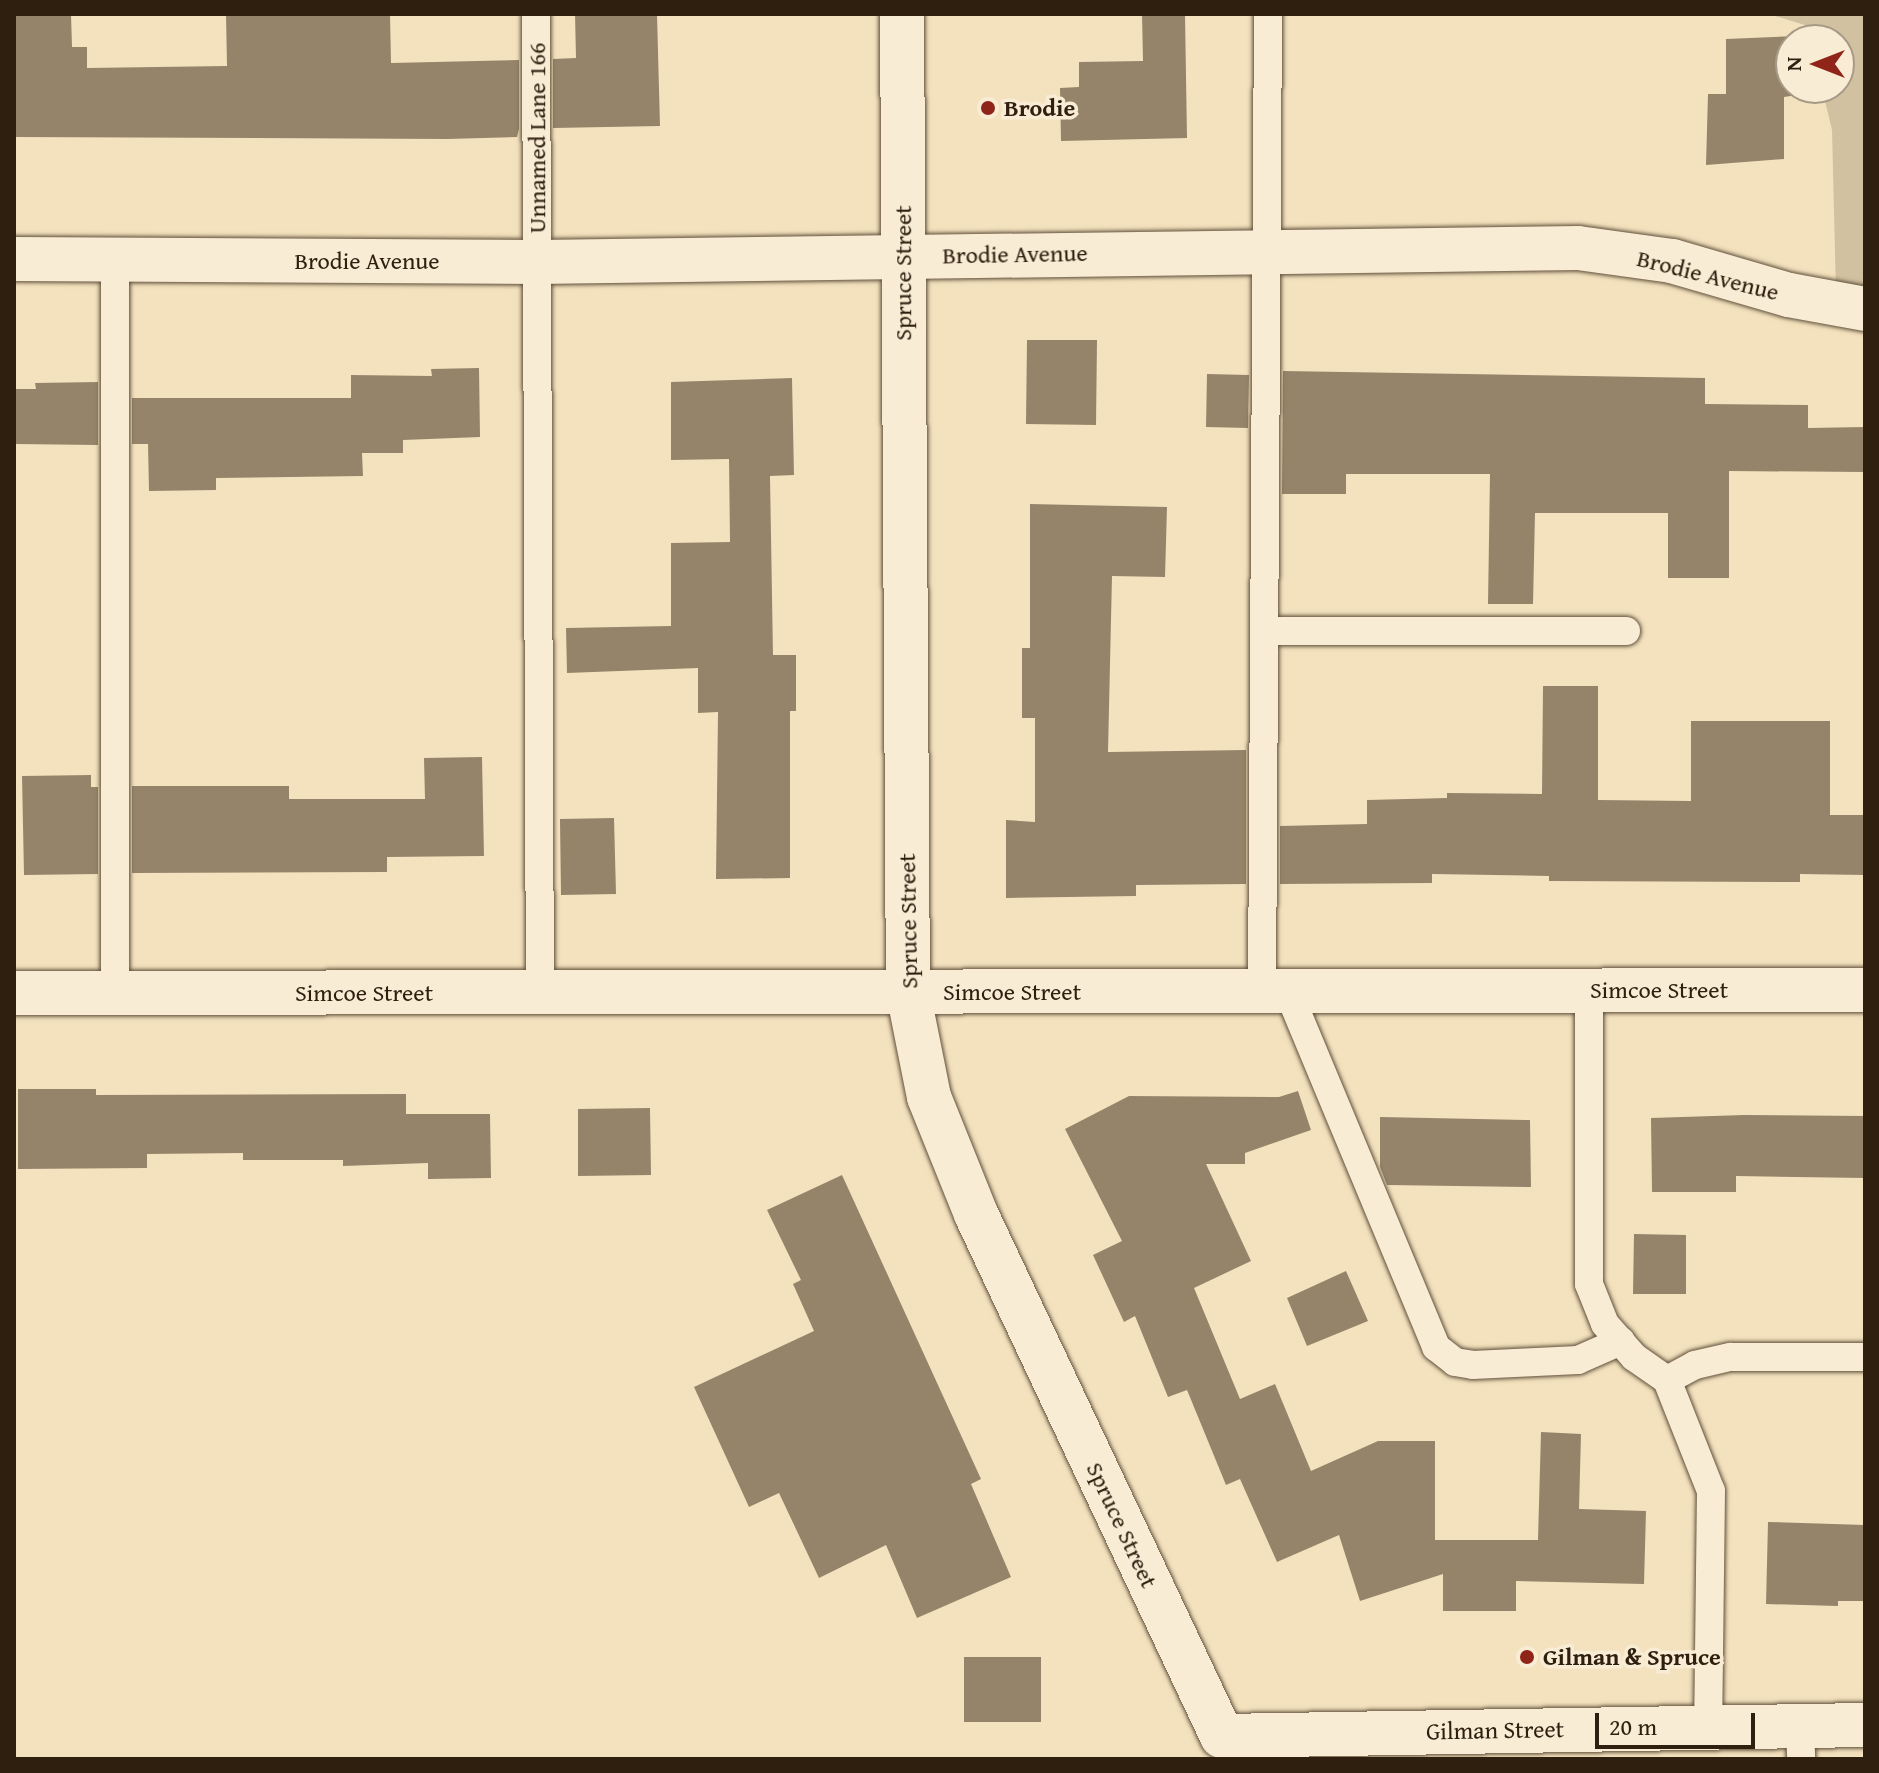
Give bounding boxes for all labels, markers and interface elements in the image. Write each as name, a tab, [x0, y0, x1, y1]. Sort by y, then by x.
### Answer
north arrow	[1775, 24, 1855, 104]
street label: Unnamed Lane 166	[523, 43, 551, 233]
text: N	[1777, 57, 1809, 71]
place label: Brodie	[1004, 94, 1075, 122]
marker: Brodie	[979, 99, 997, 117]
street label: Spruce Street	[889, 205, 917, 341]
street label: Brodie Avenue	[942, 238, 1088, 270]
street label: Brodie Avenue	[1634, 243, 1782, 307]
street label: Brodie Avenue	[294, 247, 440, 275]
street label: Spruce Street	[892, 853, 924, 989]
street label: Simcoe Street	[1590, 976, 1728, 1004]
street label: Simcoe Street	[943, 978, 1081, 1006]
street label: Simcoe Street	[295, 979, 433, 1007]
street label: Spruce Street	[1080, 1458, 1164, 1592]
place label: Gilman & Spruce	[1543, 1643, 1721, 1671]
marker: Gilman & Spruce	[1518, 1648, 1536, 1666]
scale bar	[1599, 1697, 1759, 1747]
text: 20 m	[1609, 1709, 1657, 1744]
street label: Gilman Street	[1426, 1714, 1564, 1746]

